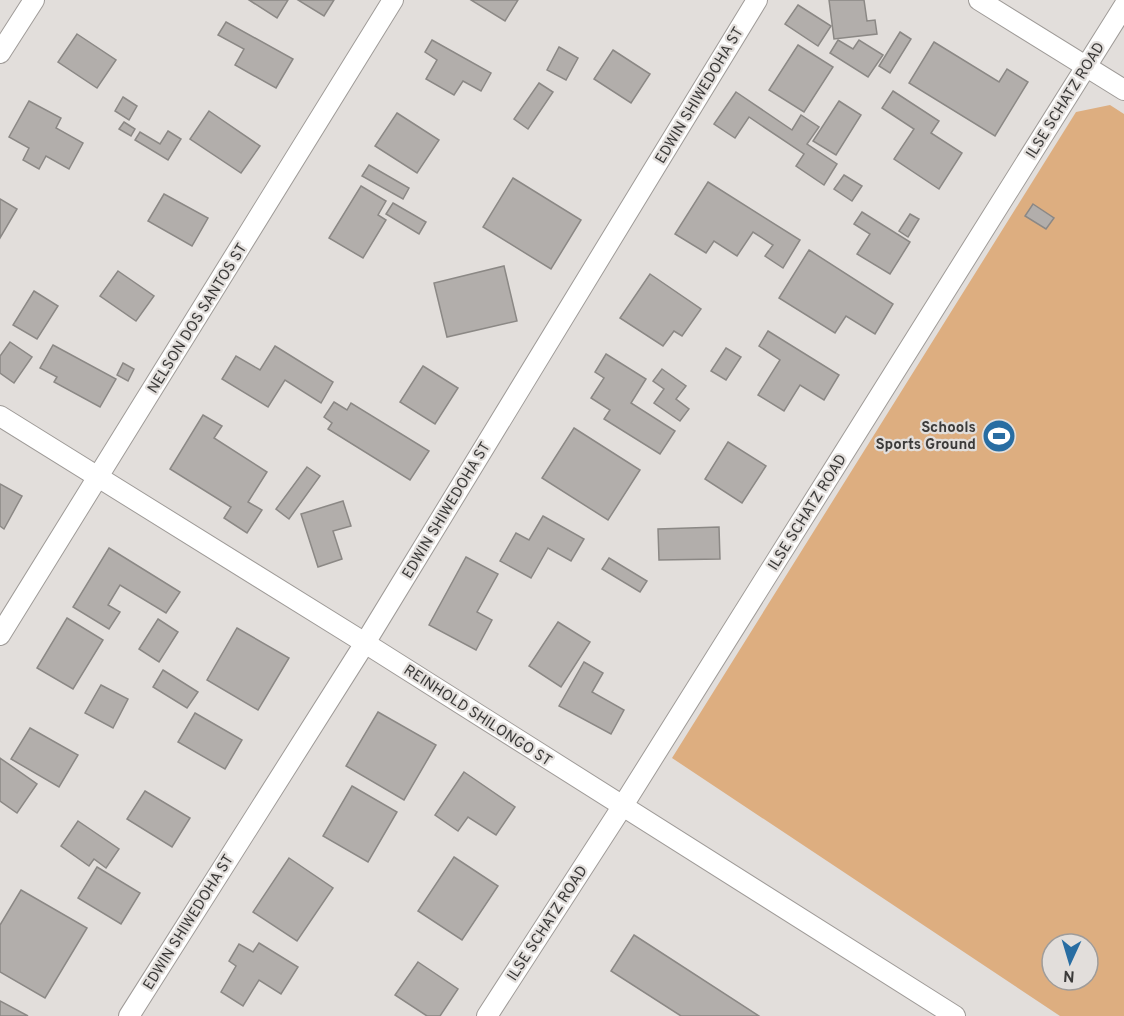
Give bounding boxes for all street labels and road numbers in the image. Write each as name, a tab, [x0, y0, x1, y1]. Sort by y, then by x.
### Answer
street label: EDWIN SHIWEDOHA ST	[652, 24, 749, 168]
street label: ILSE SCHATZ ROAD	[1023, 39, 1110, 162]
street label: NELSON DOS SANTOS ST	[144, 240, 252, 397]
street label: EDWIN SHIWEDOHA ST	[399, 439, 496, 583]
street label: ILSE SCHATZ ROAD	[765, 451, 852, 574]
street label: REINHOLD SHILONGO ST	[400, 661, 555, 771]
street label: EDWIN SHIWEDOHA ST	[140, 852, 239, 994]
street label: ILSE SCHATZ ROAD	[504, 863, 593, 985]

